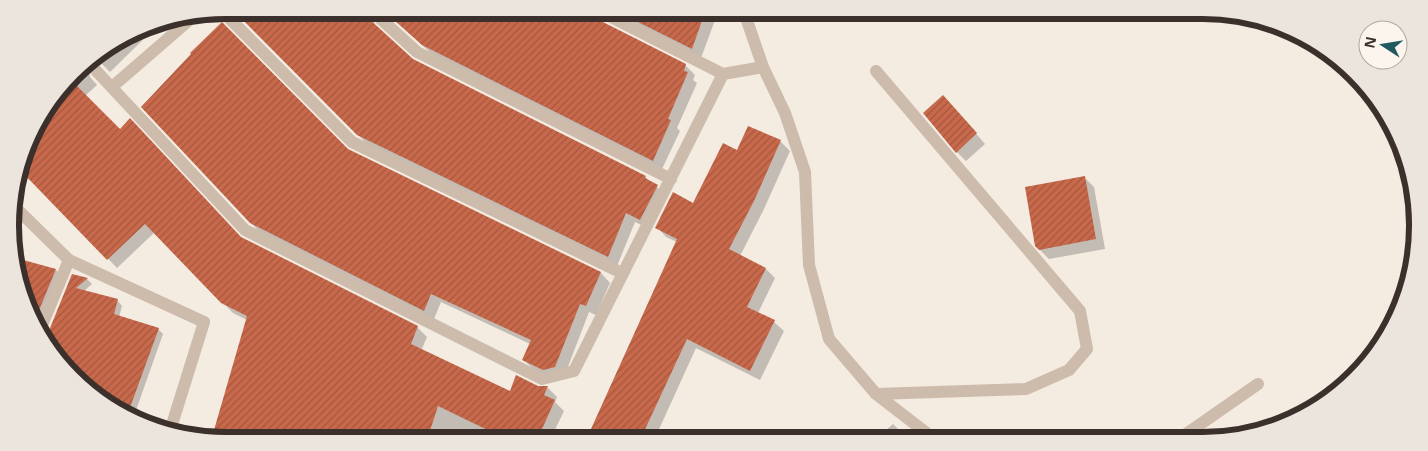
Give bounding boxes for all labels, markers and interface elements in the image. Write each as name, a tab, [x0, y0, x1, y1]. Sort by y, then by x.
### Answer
north arrow	[1358, 20, 1408, 70]
text: N	[1359, 35, 1380, 50]

